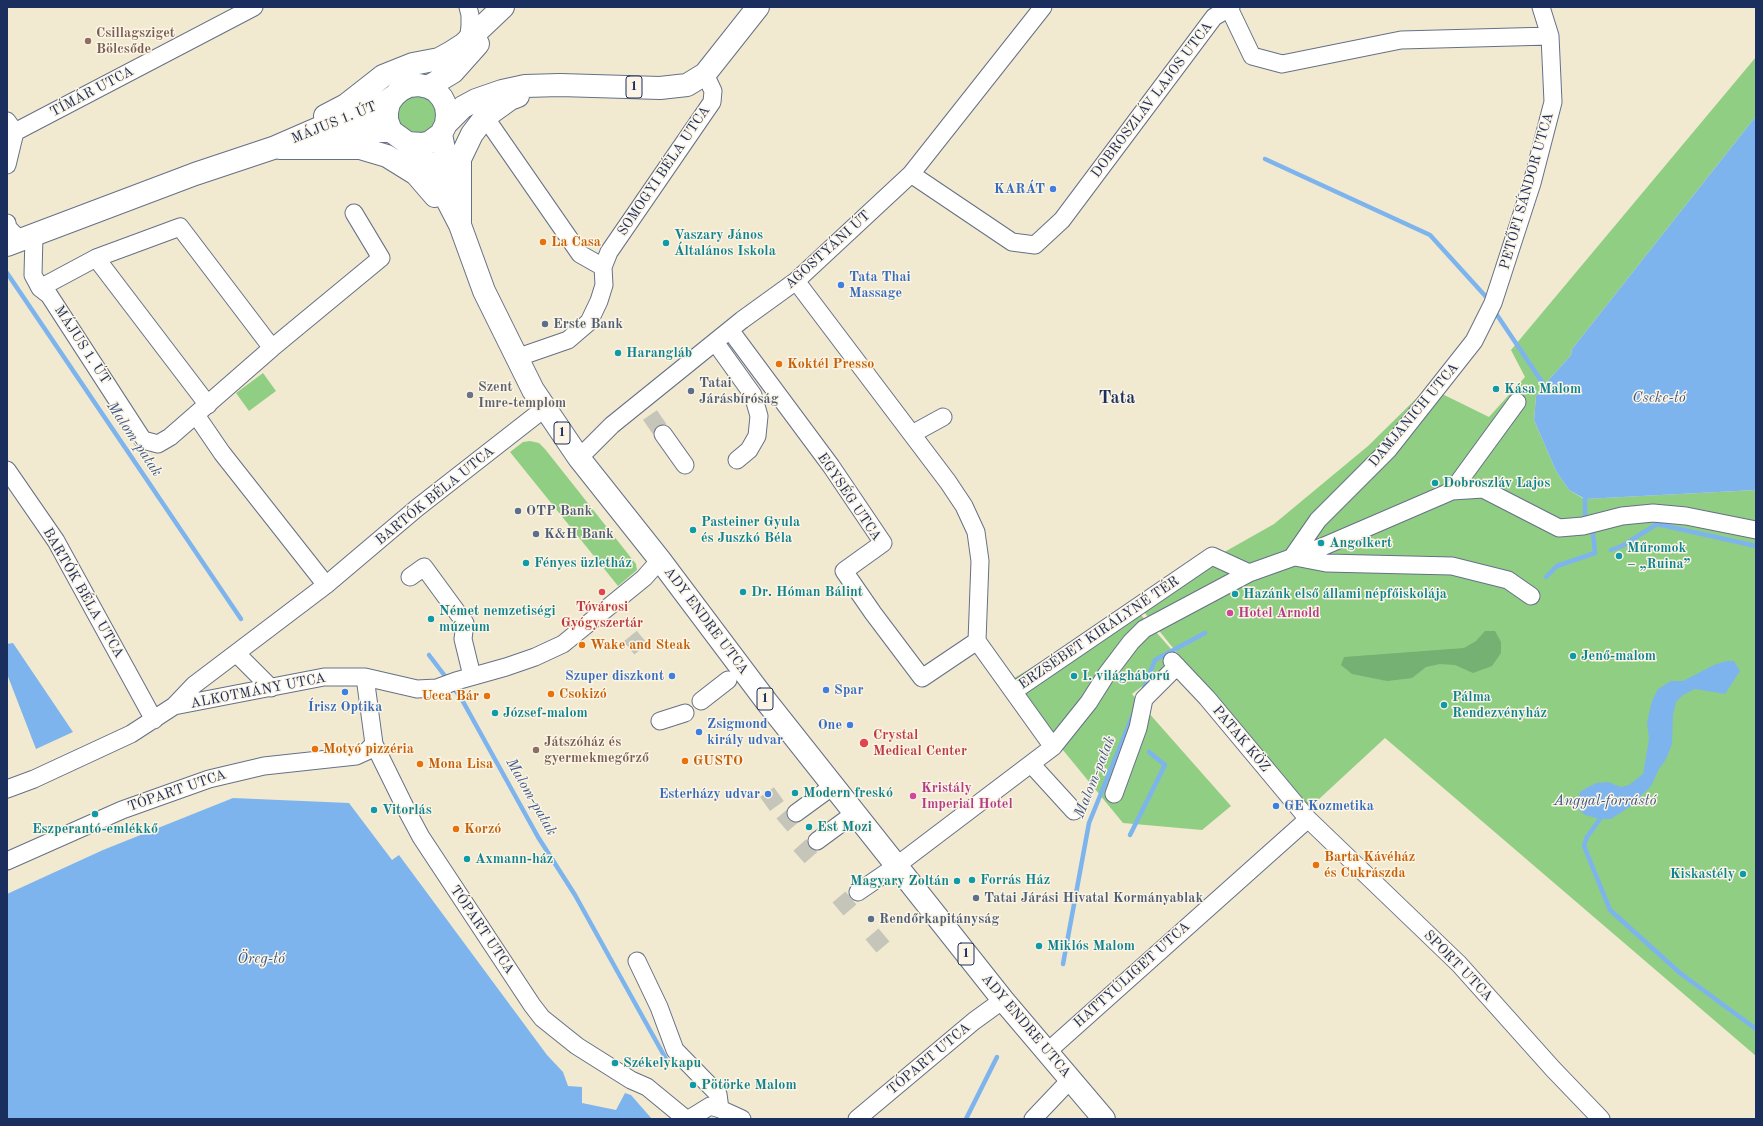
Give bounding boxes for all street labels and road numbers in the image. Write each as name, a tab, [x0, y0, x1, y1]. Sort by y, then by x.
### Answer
street label: DOBROSZLÁV LAJOS UTCA	[1088, 19, 1216, 181]
street label: TÍMÁR UTCA	[47, 63, 137, 121]
road number: 1	[626, 76, 642, 98]
street label: MÁJUS 1. ÚT	[289, 98, 379, 148]
street label: SOMOGYI BÉLA UTCA	[614, 103, 714, 239]
street label: PETŐFI SÁNDOR UTCA	[1497, 111, 1557, 271]
street label: AGOSTYÁNI ÚT	[782, 207, 874, 293]
street label: MÁJUS 1. ÚT	[50, 303, 114, 387]
street label: DAMJANICH UTCA	[1366, 360, 1462, 470]
road number: 1	[554, 422, 570, 444]
street label: BARTÓK BÉLA UTCA	[372, 443, 498, 549]
street label: EGYSÉG UTCA	[813, 450, 885, 544]
street label: BARTÓK BÉLA UTCA	[39, 525, 127, 661]
street label: ADY ENDRE UTCA	[660, 564, 752, 678]
street label: ERZSÉBET KIRÁLYNÉ TÉR	[1016, 573, 1182, 693]
street label: ALKOTMÁNY UTCA	[189, 670, 327, 712]
road number: 1	[757, 688, 773, 710]
street label: PATAK KÖZ	[1209, 703, 1273, 775]
street label: TÓPART UTCA	[125, 766, 229, 816]
street label: TÓPART UTCA	[446, 883, 518, 977]
street label: HATTYÚLIGET UTCA	[1070, 918, 1194, 1032]
street label: SPORT UTCA	[1420, 927, 1496, 1005]
road number: 1	[958, 943, 974, 965]
street label: ADY ENDRE UTCA	[978, 971, 1074, 1081]
street label: TÓPART UTCA	[884, 1019, 974, 1099]

